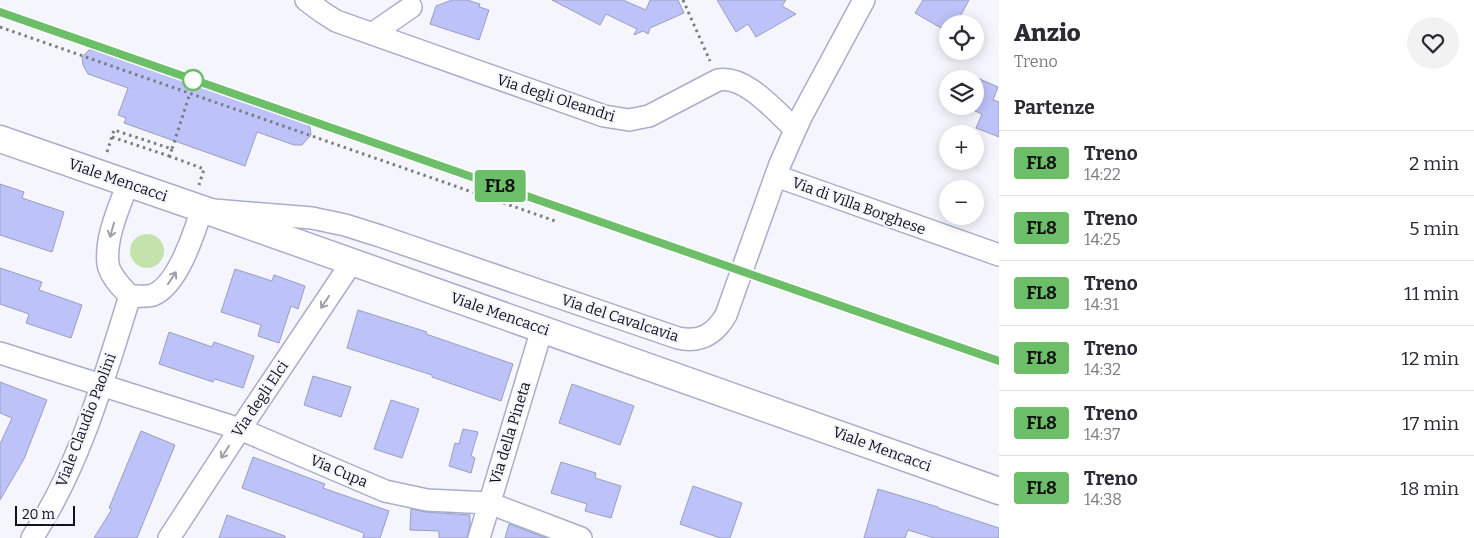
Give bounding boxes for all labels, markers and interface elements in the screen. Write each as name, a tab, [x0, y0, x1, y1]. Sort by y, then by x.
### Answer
map controls	[939, 15, 984, 225]
button: locate	[939, 15, 984, 60]
button: heart	[1407, 17, 1459, 69]
text: Anzio	[1014, 19, 1081, 47]
text: Treno	[1014, 52, 1058, 71]
unlabelled marker	[182, 69, 204, 91]
street label: Via degli Oleandri	[495, 70, 618, 126]
button: layers	[939, 70, 984, 115]
text: Partenze	[1014, 96, 1095, 119]
button: +	[939, 125, 984, 170]
text: Treno	[1084, 142, 1138, 165]
text: FL8	[1026, 152, 1057, 174]
text: 2 min	[1409, 152, 1459, 175]
street label: Viale Mencacci	[66, 155, 170, 206]
text: 14:22	[1084, 165, 1121, 184]
line badge: FL8	[471, 170, 529, 202]
street label: Via di Villa Borghese	[790, 173, 928, 239]
text: FL8	[485, 175, 515, 197]
button: −	[939, 180, 984, 225]
text: Treno	[1084, 207, 1138, 230]
text: FL8	[1026, 217, 1057, 239]
text: 5 min	[1409, 217, 1459, 240]
one-way arrow	[107, 221, 117, 237]
text: 14:25	[1084, 230, 1120, 249]
one-way arrow	[167, 271, 177, 285]
text: Treno	[1084, 272, 1138, 295]
text: FL8	[1026, 282, 1057, 304]
text: 11 min	[1404, 282, 1459, 305]
street label: Viale Mencacci	[448, 289, 552, 340]
street label: Via del Cavalcavia	[559, 291, 681, 345]
one-way arrow	[320, 295, 330, 309]
text: 14:31	[1084, 295, 1119, 314]
text: Treno	[1084, 337, 1138, 360]
text: FL8	[1026, 347, 1057, 369]
text: 12 min	[1401, 347, 1459, 370]
street label: Viale Claudio Paolini	[52, 350, 120, 489]
street label: Via degli Elci	[228, 357, 292, 440]
text: 14:32	[1084, 360, 1121, 379]
street label: Via della Pineta	[486, 379, 534, 487]
text: Treno	[1084, 402, 1138, 425]
text: FL8	[1026, 412, 1057, 434]
text: 17 min	[1402, 412, 1459, 435]
street label: Viale Mencacci	[830, 423, 934, 475]
text: 14:37	[1084, 425, 1120, 444]
one-way arrow	[219, 445, 230, 459]
street label: Via Cupa	[307, 451, 371, 491]
text: Treno	[1084, 467, 1138, 490]
text: FL8	[1026, 477, 1057, 499]
text: 18 min	[1400, 477, 1459, 500]
text: 14:38	[1084, 490, 1122, 509]
scale bar	[15, 503, 75, 526]
text: 20 m	[22, 506, 55, 523]

